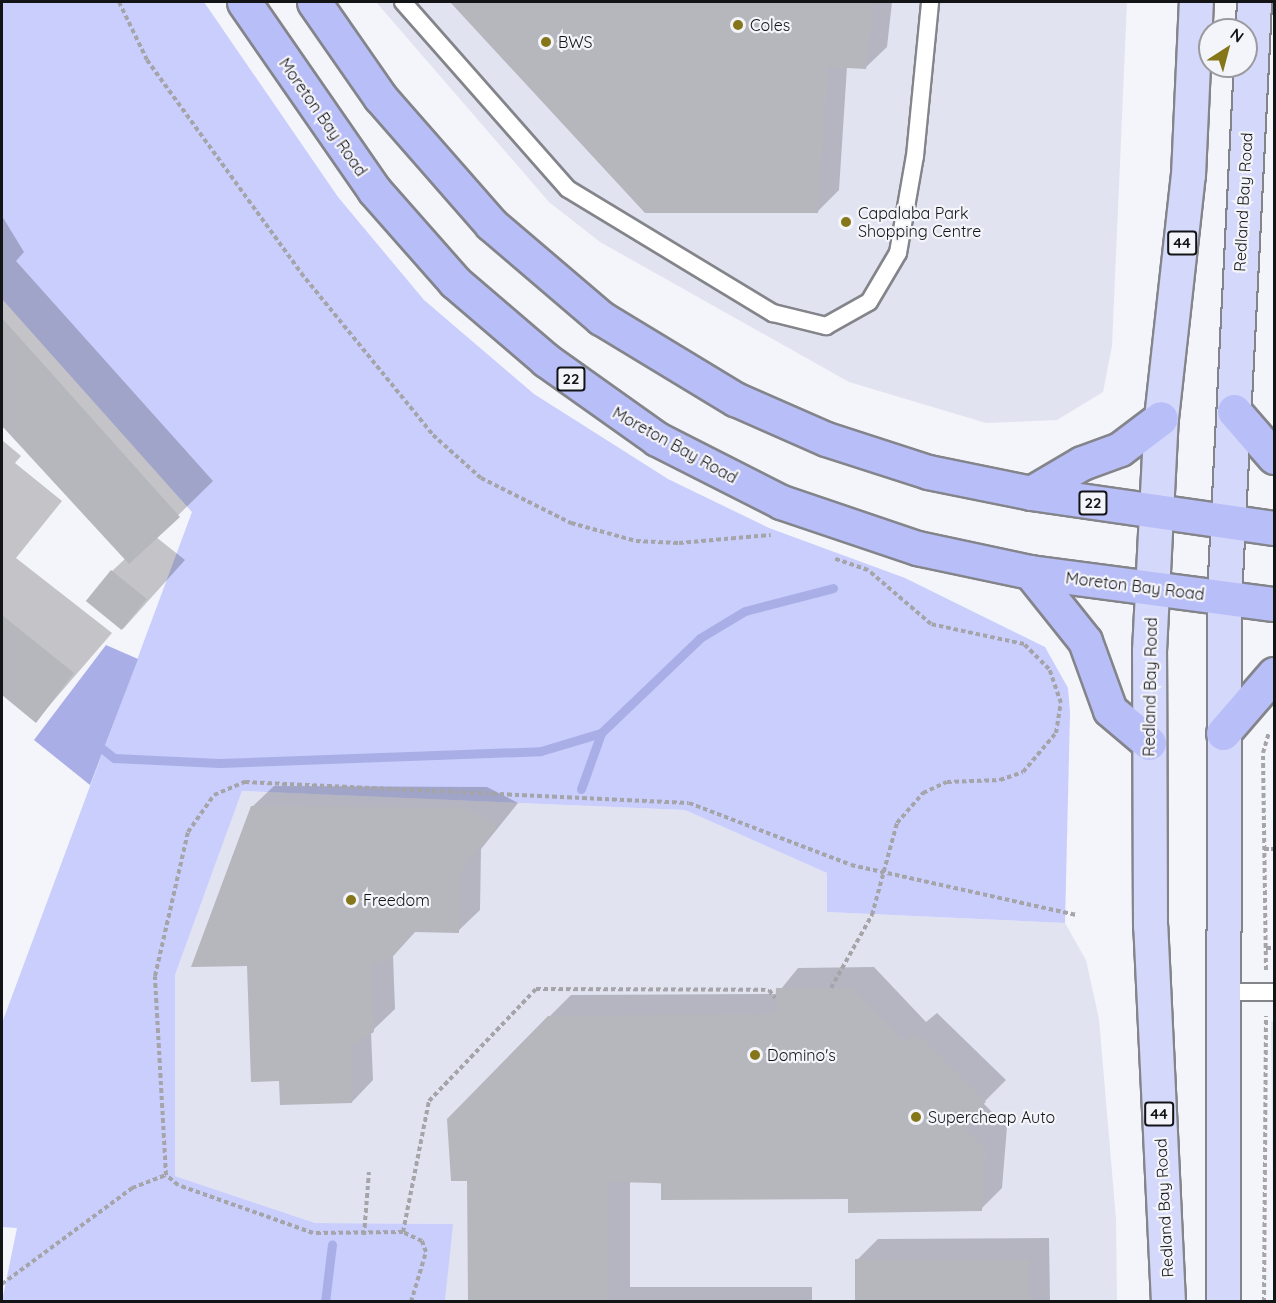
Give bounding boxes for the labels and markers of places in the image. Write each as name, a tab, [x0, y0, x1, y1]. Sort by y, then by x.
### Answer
place label: Coles	[750, 15, 790, 35]
marker: Coles	[731, 18, 745, 32]
place label: BWS	[558, 32, 593, 52]
marker: BWS	[539, 35, 553, 49]
place label: Capalaba Park Shopping Centre	[858, 203, 981, 241]
marker: Capalaba Park Shopping Centre	[839, 215, 853, 229]
place label: Freedom	[363, 890, 430, 910]
marker: Freedom	[344, 893, 358, 907]
place label: Domino's	[767, 1045, 836, 1065]
marker: Domino's	[748, 1048, 762, 1062]
place label: Supercheap Auto	[928, 1107, 1055, 1127]
marker: Supercheap Auto	[909, 1110, 923, 1124]

